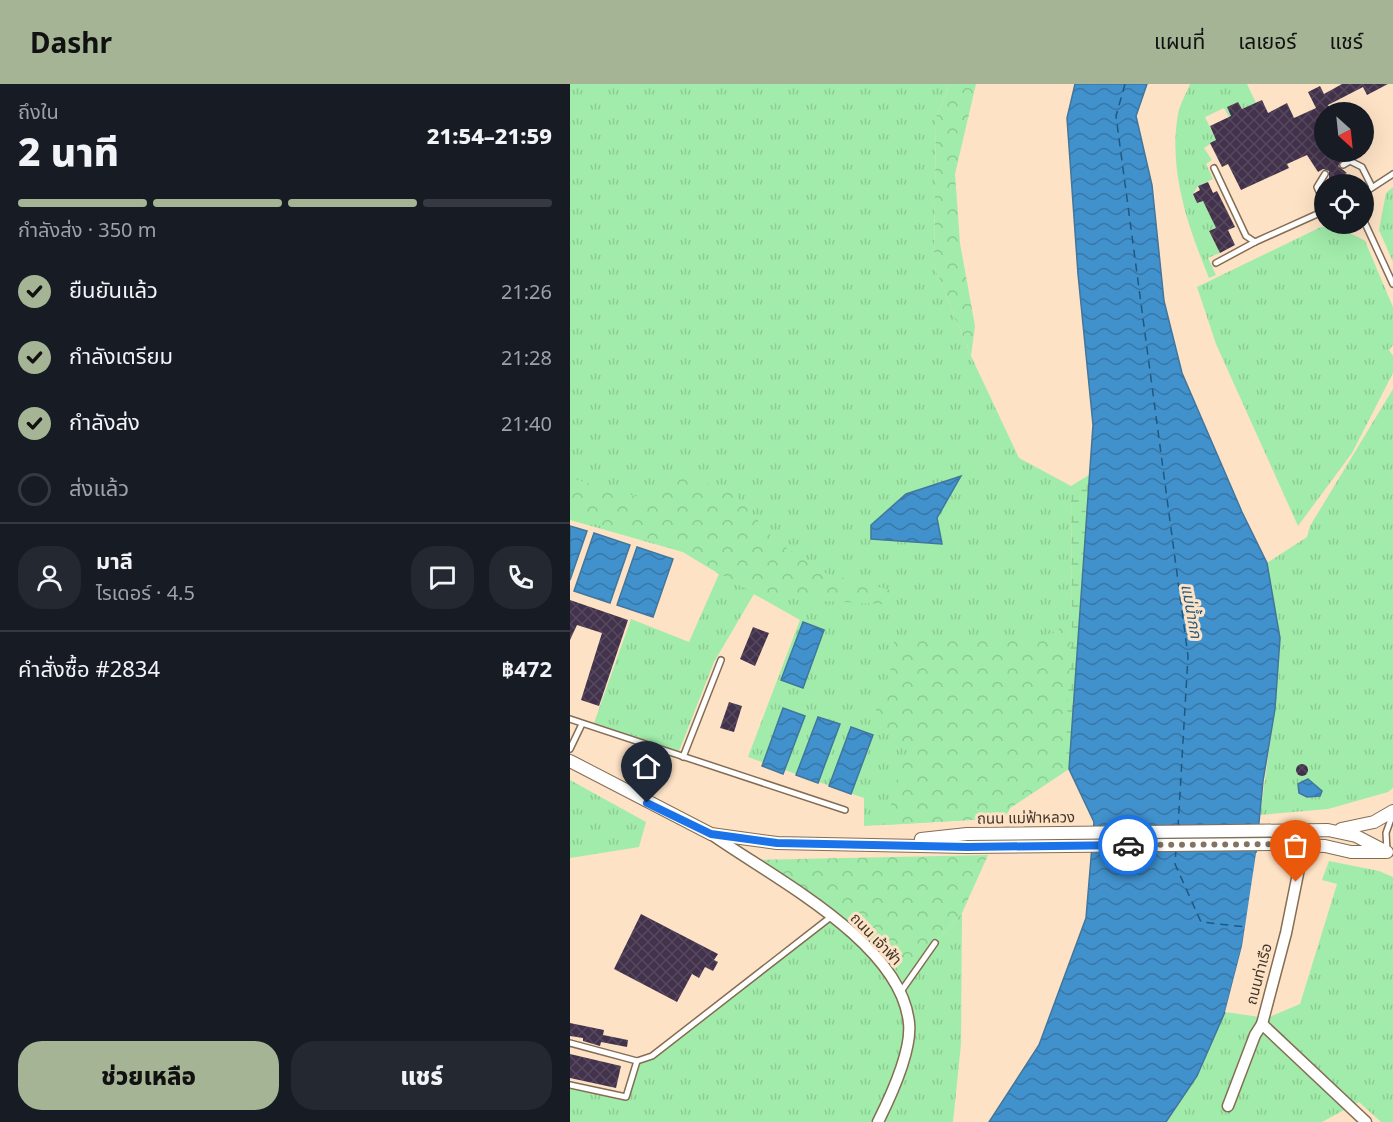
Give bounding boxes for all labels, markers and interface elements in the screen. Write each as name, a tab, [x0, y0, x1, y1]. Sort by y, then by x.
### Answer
text: Dashr	[30, 23, 112, 61]
text: แผนที่	[1154, 27, 1205, 55]
text: เลเยอร์	[1238, 27, 1297, 55]
text: แชร์	[1330, 27, 1363, 55]
text: ถึงใน	[18, 98, 59, 125]
north arrow	[1314, 102, 1374, 162]
map controls	[1314, 102, 1374, 234]
text: 21:54–21:59	[427, 120, 552, 150]
text: 2 นาที	[18, 124, 119, 177]
button: locate	[1314, 174, 1374, 234]
text: กำลังส่ง · 350 m	[18, 216, 156, 243]
text: ยืนยันแล้ว	[69, 274, 158, 304]
icon: check	[18, 275, 51, 308]
text: 21:26	[501, 278, 552, 305]
text: กำลังเตรียม	[69, 340, 173, 370]
icon: check	[18, 341, 51, 374]
text: 21:28	[501, 344, 552, 371]
text: กำลังส่ง	[69, 406, 140, 436]
icon: check	[18, 407, 51, 440]
text: 21:40	[501, 410, 552, 437]
text: ส่งแล้ว	[69, 472, 129, 502]
text: มาลี	[96, 545, 133, 575]
button: person	[18, 546, 81, 609]
button: chat	[411, 546, 474, 609]
button: phone	[489, 546, 552, 609]
text: ไรเดอร์ · 4.5	[96, 579, 195, 606]
water label: แม่น้ำกก	[1176, 582, 1208, 641]
text: คำสั่งซื้อ #2834	[18, 653, 160, 683]
text: ฿472	[501, 653, 552, 683]
pin	[621, 741, 672, 803]
icon: home	[630, 750, 663, 783]
street label: ถนน แม่ฟ้าหลวง	[977, 806, 1075, 828]
courier	[1098, 815, 1158, 875]
pin	[1270, 820, 1321, 882]
icon: car	[1112, 829, 1145, 862]
icon: bag	[1279, 829, 1312, 862]
street label: ถนน เจ้าฟ้า	[847, 908, 907, 969]
street label: ถนนท่าเรือ	[1240, 941, 1276, 1007]
button: ช่วยเหลือ	[18, 1041, 279, 1110]
button: แชร์	[291, 1041, 552, 1110]

